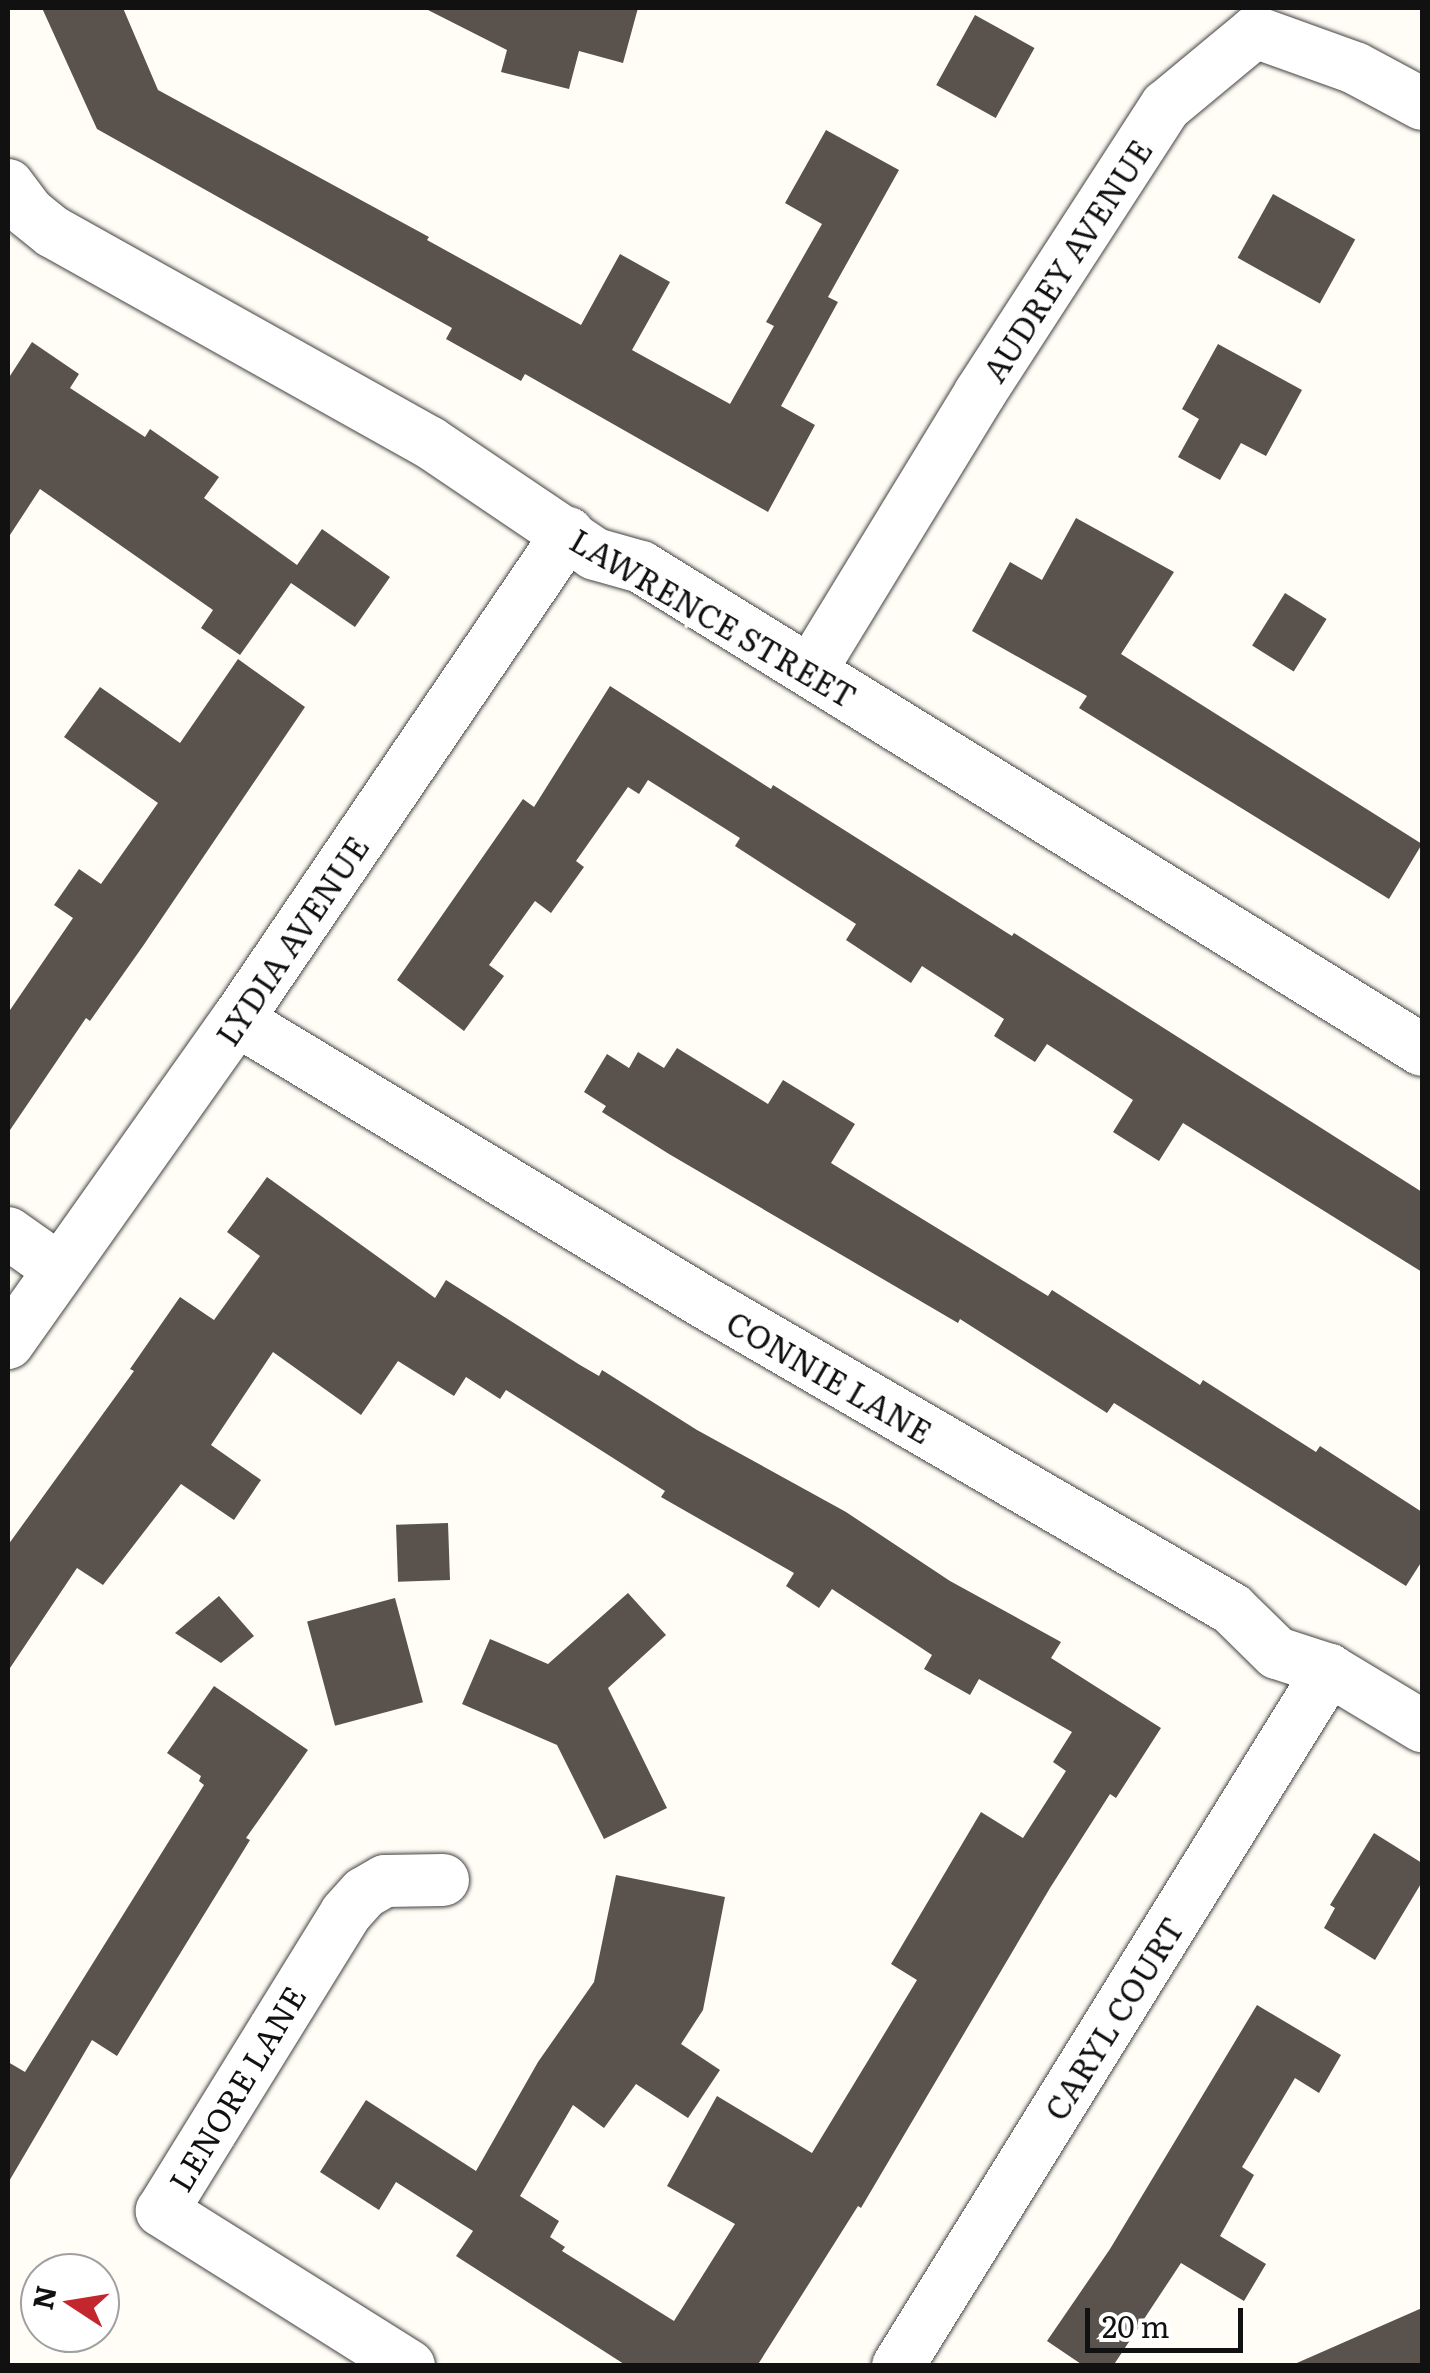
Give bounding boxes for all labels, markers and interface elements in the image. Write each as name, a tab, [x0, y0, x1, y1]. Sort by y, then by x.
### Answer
street label: AUDREY AVENUE	[973, 132, 1159, 388]
street label: LAWRENCE STREET	[564, 519, 864, 715]
street label: LYDIA AVENUE	[207, 828, 375, 1052]
street label: CONNIE LANE	[721, 1302, 939, 1450]
street label: CARYL COURT	[1035, 1910, 1191, 2126]
street label: LENORE LANE	[160, 1978, 312, 2198]
north arrow	[20, 2253, 120, 2353]
text: N	[20, 2281, 66, 2313]
scale bar	[1090, 2288, 1248, 2350]
text: 20 m	[1102, 2303, 1170, 2347]

